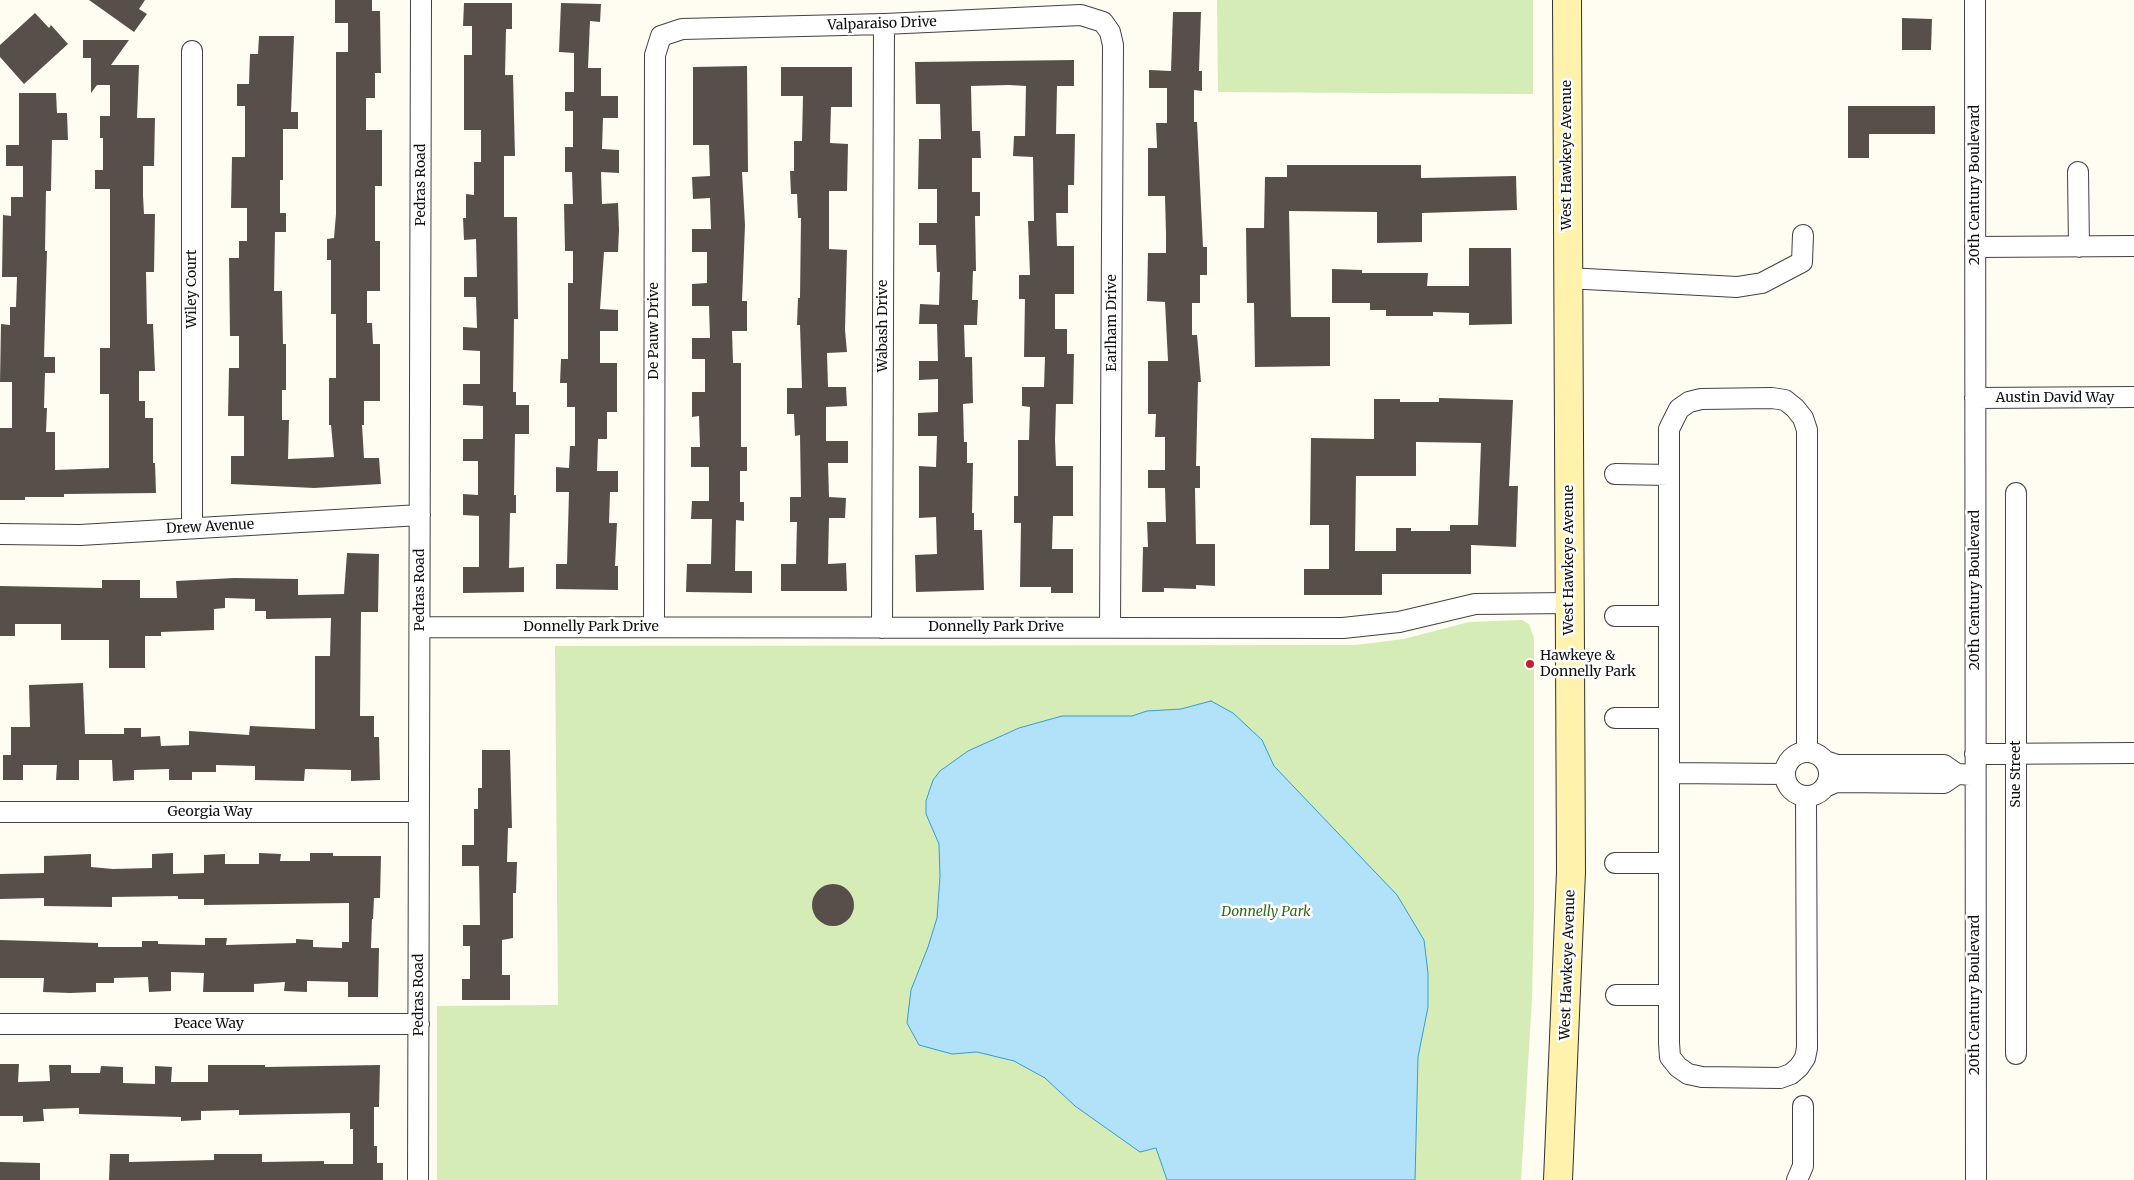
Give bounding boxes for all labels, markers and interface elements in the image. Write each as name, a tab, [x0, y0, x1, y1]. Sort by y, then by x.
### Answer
street label: Valparaiso Drive	[827, 14, 937, 34]
street label: West Hawkeye Avenue	[1559, 80, 1575, 230]
street label: 20th Century Boulevard	[1967, 105, 1983, 265]
street label: Pedras Road	[413, 144, 429, 226]
street label: Wiley Court	[184, 249, 200, 329]
street label: Earlham Drive	[1104, 274, 1120, 372]
street label: Wabash Drive	[875, 280, 891, 372]
street label: De Pauw Drive	[646, 282, 662, 380]
street label: Austin David Way	[1996, 390, 2114, 406]
street label: West Hawkeye Avenue	[1561, 485, 1577, 635]
street label: 20th Century Boulevard	[1967, 510, 1983, 670]
street label: Drew Avenue	[166, 516, 254, 538]
street label: Pedras Road	[412, 549, 428, 631]
street label: Donnelly Park Drive	[523, 619, 659, 635]
street label: Donnelly Park Drive	[928, 619, 1064, 635]
place label: Hawkeye & Donnelly Park	[1540, 648, 1636, 680]
marker: Hawkeye & Donnelly Park	[1524, 658, 1536, 670]
street label: Sue Street	[2008, 740, 2024, 808]
street label: Georgia Way	[168, 804, 252, 820]
street label: West Hawkeye Avenue	[1557, 890, 1579, 1040]
park label: Donnelly Park	[1221, 904, 1311, 920]
street label: 20th Century Boulevard	[1967, 915, 1983, 1075]
street label: Pedras Road	[411, 954, 427, 1036]
street label: Peace Way	[174, 1016, 244, 1032]

